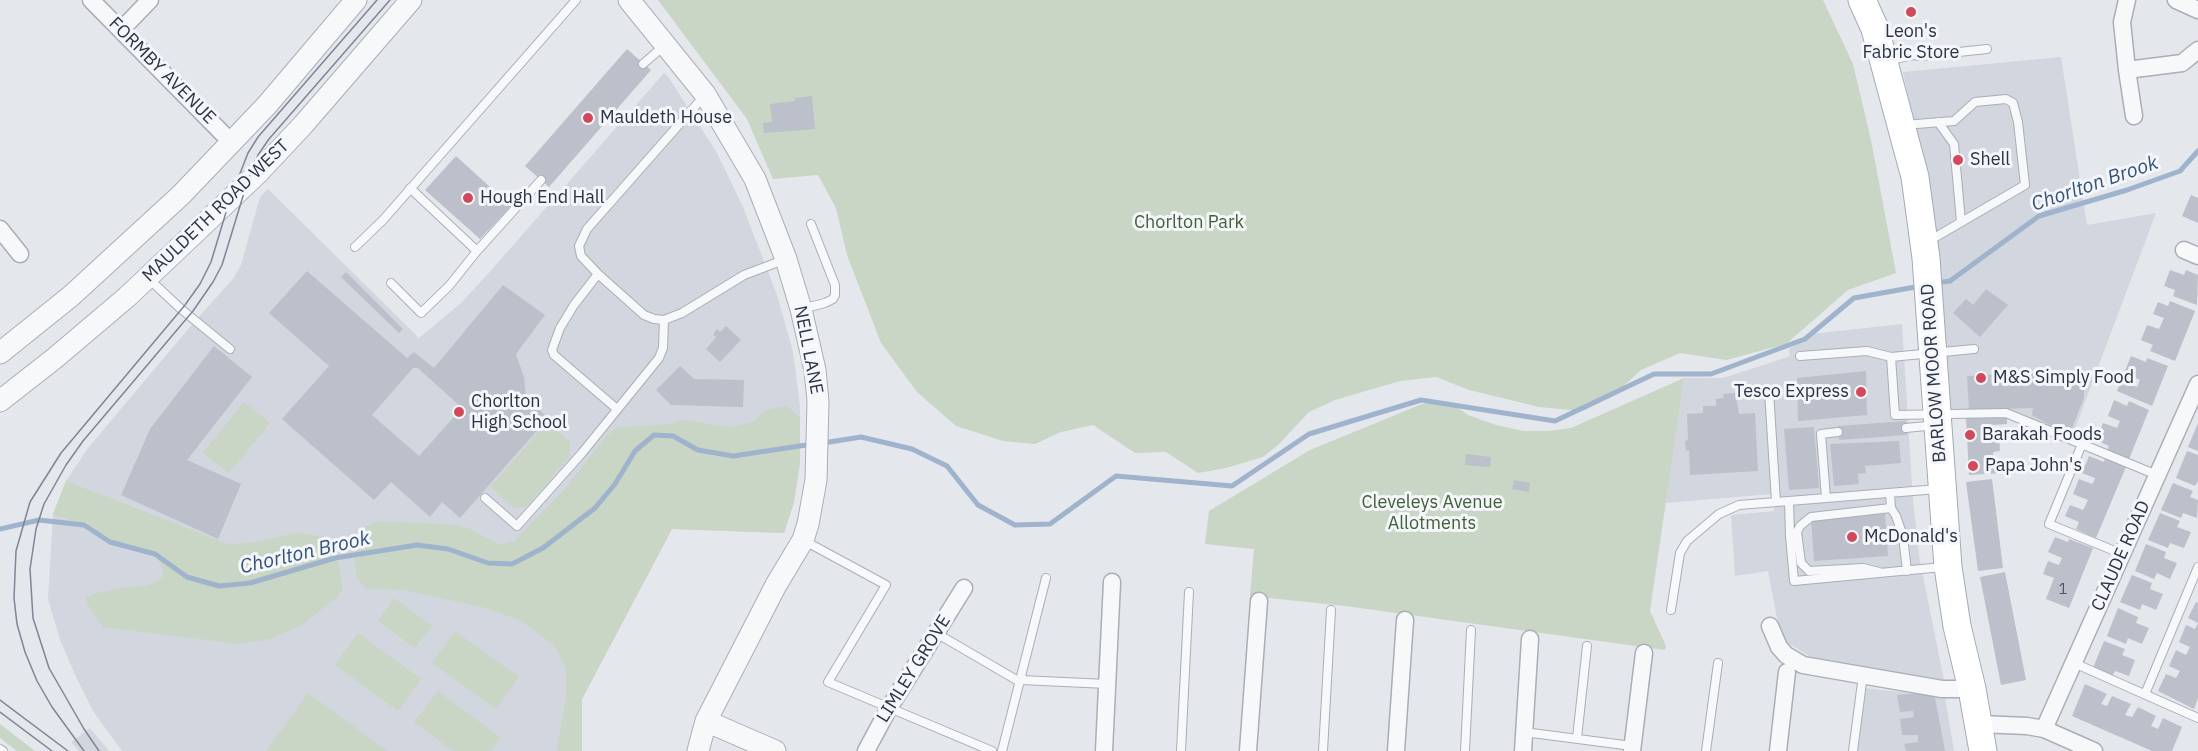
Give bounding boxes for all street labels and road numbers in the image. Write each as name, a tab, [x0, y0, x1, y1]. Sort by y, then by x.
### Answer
street label: FORMBY AVENUE	[104, 13, 220, 129]
street label: MAULDETH ROAD WEST	[138, 135, 294, 287]
street label: BARLOW MOOR ROAD	[1917, 283, 1951, 463]
street label: NELL LANE	[789, 304, 827, 396]
street label: CLAUDE ROAD	[2087, 498, 2155, 614]
street label: LIMLEY GROVE	[872, 611, 956, 727]

